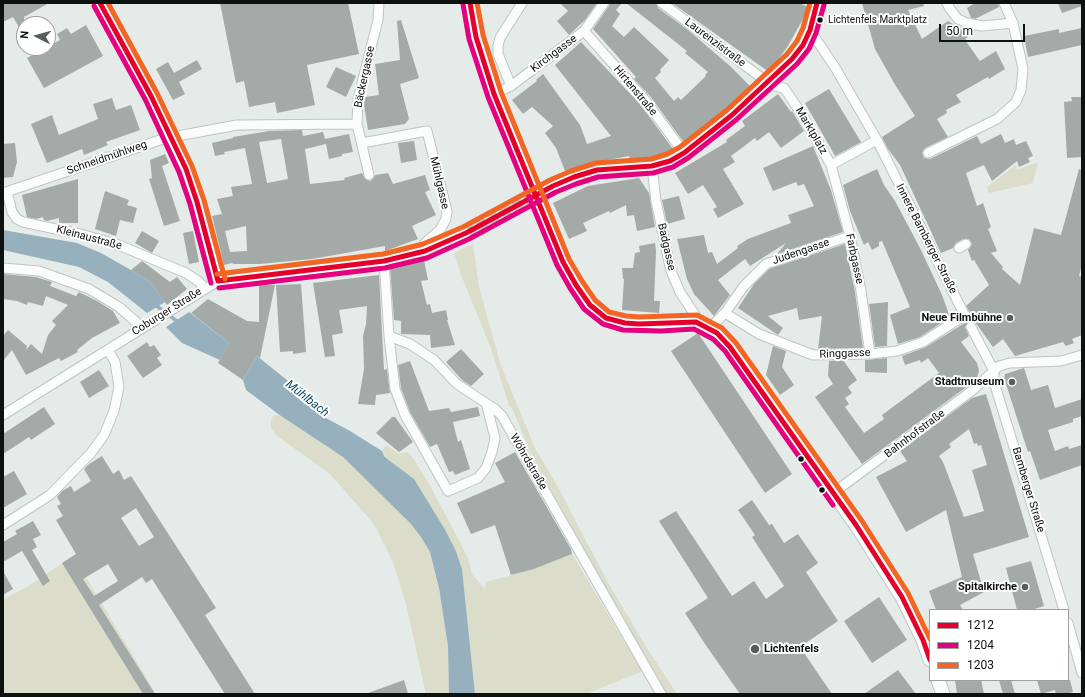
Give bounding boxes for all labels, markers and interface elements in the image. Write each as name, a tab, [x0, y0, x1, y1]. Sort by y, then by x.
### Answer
place label: Lichtenfels Marktplatz	[828, 14, 927, 26]
marker: Lichtenfels Marktplatz	[815, 15, 825, 25]
north arrow	[16, 16, 56, 56]
street label: Laurenzistraße	[682, 16, 748, 70]
scale bar	[941, 16, 1027, 42]
text: 50 m	[946, 24, 973, 38]
text: N	[18, 30, 31, 39]
street label: Kirchgasse	[528, 32, 580, 76]
street label: Bäckergasse	[352, 45, 378, 109]
street label: Hirtenstraße	[610, 63, 660, 119]
street label: Marktplatz	[792, 105, 830, 157]
street label: Schneidmühlweg	[65, 138, 149, 178]
street label: Mühlgasse	[427, 155, 451, 211]
street label: Innere Bamberger Straße	[892, 182, 960, 296]
street label: Badgasse	[654, 222, 678, 272]
street label: Kleinaustraße	[55, 223, 123, 253]
street label: Farbgasse	[842, 233, 866, 285]
street label: Judengasse	[771, 236, 831, 268]
street label: Coburger Straße	[130, 285, 204, 339]
place label: Neue Filmbühne	[921, 311, 1002, 325]
marker: Neue Filmbühne	[1005, 313, 1015, 323]
street label: Ringgasse	[819, 347, 871, 361]
place label: Stadtmuseum	[935, 375, 1004, 389]
marker: Stadtmuseum	[1007, 377, 1017, 387]
water label: Mühlbach	[282, 378, 332, 420]
street label: Bahnhofstraße	[882, 407, 948, 461]
street label: Wöhrdstraße	[507, 431, 549, 493]
street label: Bamberger Straße	[1009, 446, 1047, 534]
unlabelled marker	[796, 454, 806, 464]
unlabelled marker	[817, 485, 827, 495]
place label: Spitalkirche	[958, 580, 1017, 594]
marker: Spitalkirche	[1020, 582, 1030, 592]
legend	[929, 609, 1069, 681]
text: 1212	[967, 618, 994, 632]
text: 1204	[967, 638, 994, 652]
place label: Lichtenfels	[764, 642, 819, 656]
marker: Lichtenfels	[749, 643, 761, 655]
text: 1203	[967, 658, 994, 672]

